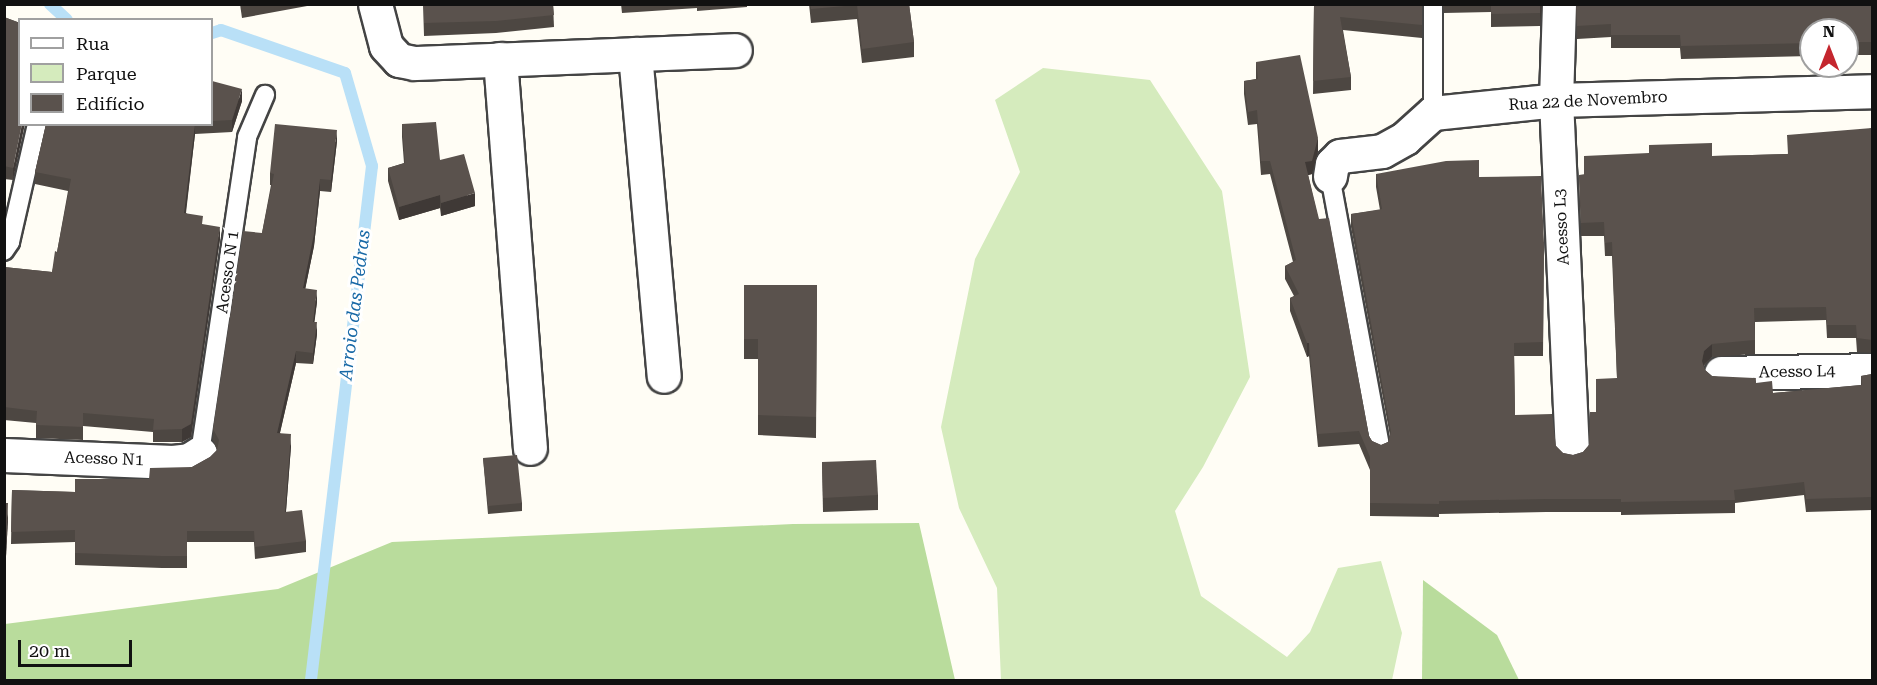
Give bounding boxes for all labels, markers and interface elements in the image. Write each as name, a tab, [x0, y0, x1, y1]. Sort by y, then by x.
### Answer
legend	[18, 18, 213, 126]
north arrow	[1799, 18, 1859, 78]
text: N	[1823, 22, 1835, 41]
text: Rua	[76, 33, 109, 54]
text: Parque	[76, 63, 137, 84]
street label: Rua 22 de Novembro	[1508, 87, 1668, 115]
text: Edifício	[76, 93, 144, 114]
street label: Acesso L3	[1550, 188, 1574, 266]
street label: Acesso N 1	[213, 229, 243, 315]
water label: Arroio das Pedras	[335, 229, 375, 381]
street label: Acesso L4	[1758, 362, 1836, 382]
street label: Acesso N1	[64, 448, 144, 470]
scale bar	[21, 628, 135, 666]
text: 20 m	[29, 640, 70, 661]

